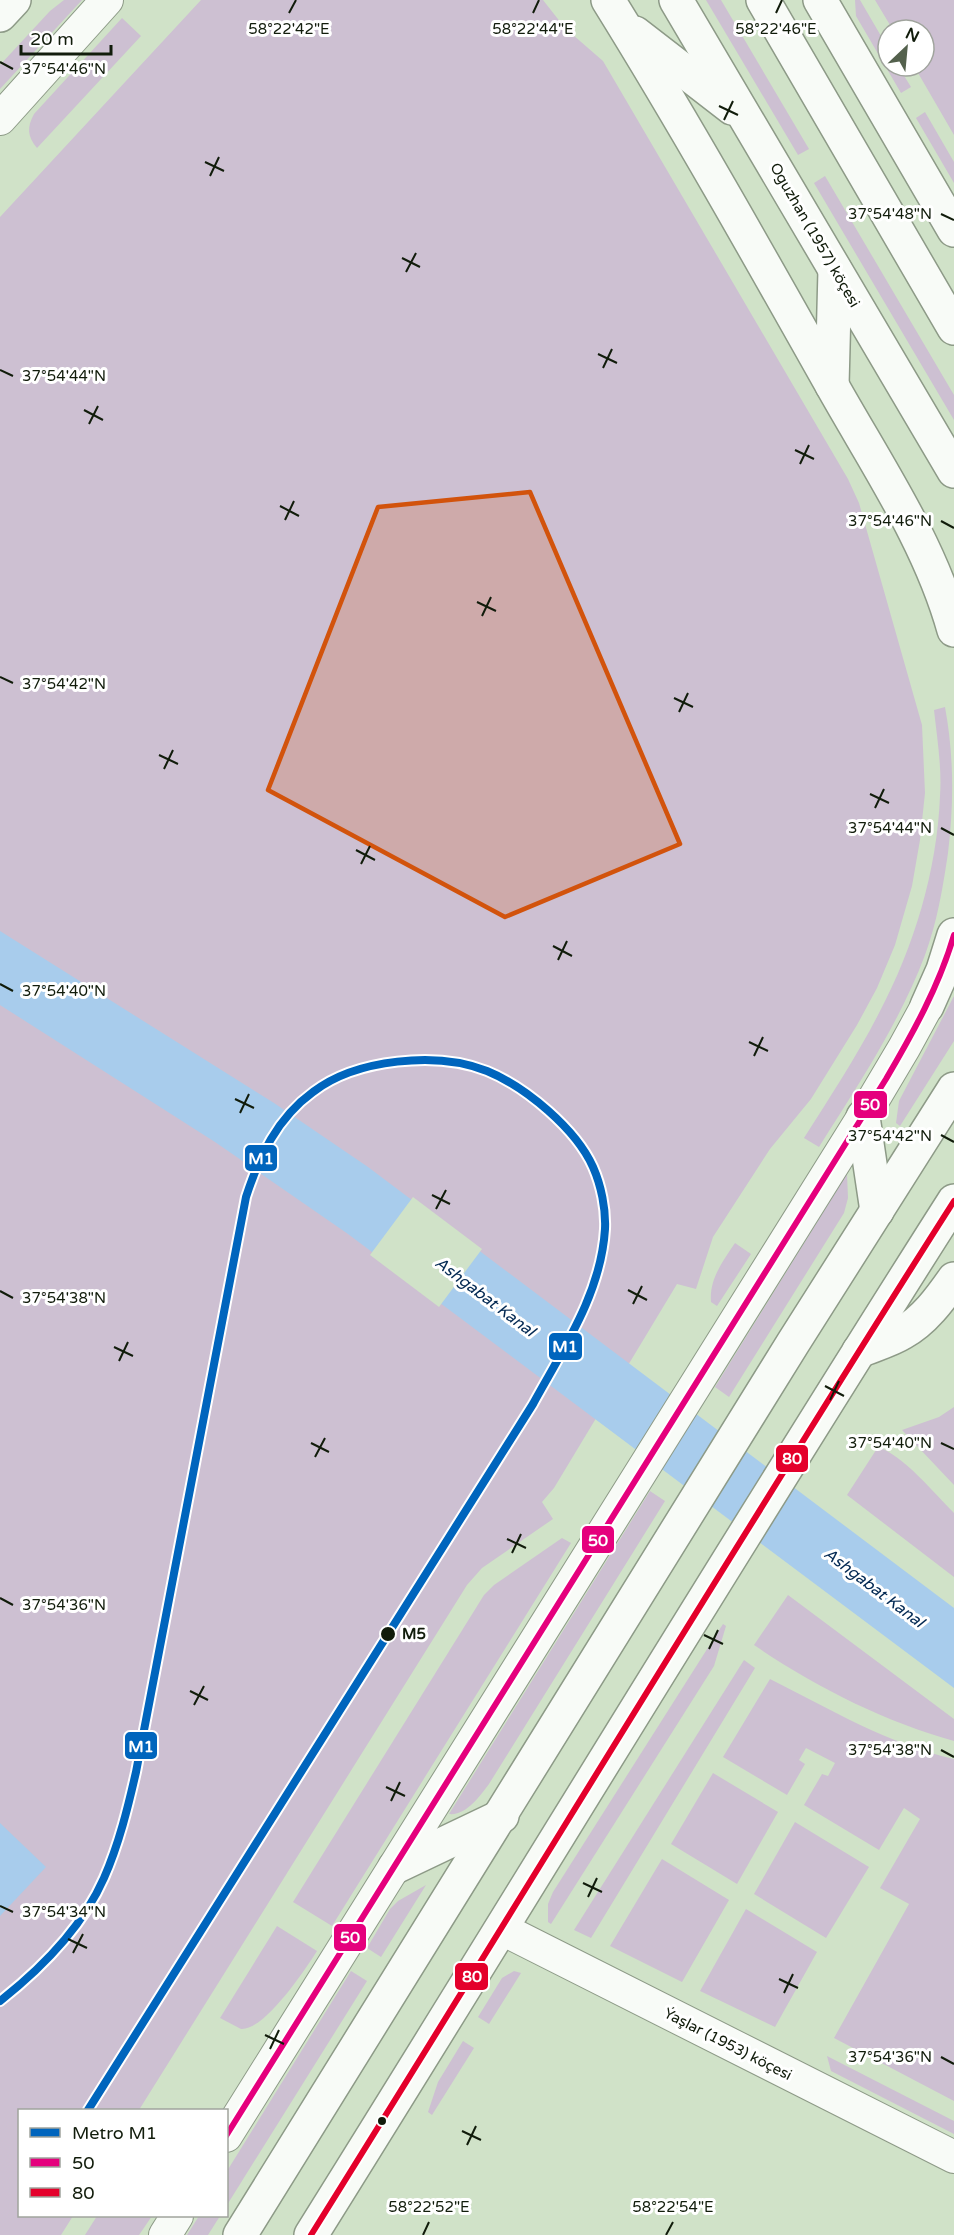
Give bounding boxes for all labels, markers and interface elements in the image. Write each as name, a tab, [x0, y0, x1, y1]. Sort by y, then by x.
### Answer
scale bar	[21, 18, 111, 56]
north arrow	[876, 18, 936, 78]
text: 58°22'42"E	[248, 20, 330, 38]
text: 58°22'44"E	[492, 20, 574, 38]
text: 58°22'46"E	[735, 20, 817, 38]
text: N	[902, 24, 922, 47]
text: 20 m	[30, 28, 74, 50]
text: 37°54'46"N	[22, 60, 106, 78]
street label: Oguzhan (1957) köçesi	[766, 159, 864, 311]
text: 37°54'48"N	[848, 205, 932, 223]
text: 37°54'44"N	[22, 367, 106, 385]
text: 37°54'46"N	[848, 512, 932, 530]
text: 37°54'42"N	[22, 675, 106, 693]
text: 37°54'44"N	[848, 819, 932, 837]
text: 37°54'40"N	[22, 982, 106, 1000]
line badge: 50	[853, 1090, 888, 1119]
text: 50	[860, 1095, 880, 1115]
text: 37°54'42"N	[848, 1127, 932, 1145]
line badge: M1	[244, 1144, 278, 1172]
text: M1	[248, 1149, 274, 1169]
water label: Ashgabat Kanal	[431, 1253, 541, 1342]
text: 37°54'38"N	[22, 1289, 106, 1307]
line badge: M1	[548, 1332, 583, 1361]
text: M1	[552, 1337, 578, 1357]
text: 37°54'40"N	[848, 1434, 932, 1452]
line badge: 80	[775, 1444, 809, 1473]
text: 80	[782, 1449, 802, 1469]
line badge: 50	[581, 1525, 615, 1554]
text: 50	[588, 1531, 608, 1551]
water label: Ashgabat Kanal	[820, 1544, 930, 1633]
text: 37°54'36"N	[22, 1596, 106, 1614]
marker: M5	[379, 1625, 397, 1643]
place label: M5	[402, 1625, 426, 1643]
line badge: M1	[124, 1731, 158, 1760]
text: M1	[128, 1737, 154, 1757]
text: 37°54'38"N	[848, 1741, 932, 1759]
text: 37°54'34"N	[22, 1903, 106, 1921]
line badge: 50	[333, 1923, 367, 1952]
text: 50	[340, 1928, 360, 1948]
line badge: 80	[454, 1962, 489, 1991]
text: 80	[462, 1967, 482, 1987]
street label: Ýaşlar (1953) köçesi	[661, 2004, 795, 2084]
text: 37°54'36"N	[848, 2048, 932, 2066]
legend	[18, 2109, 228, 2217]
unlabelled marker	[376, 2115, 388, 2127]
text: Metro M1	[72, 2122, 157, 2144]
text: 50	[72, 2152, 95, 2174]
text: 80	[72, 2182, 95, 2204]
text: 58°22'52"E	[388, 2198, 470, 2216]
text: 58°22'54"E	[632, 2198, 714, 2216]

